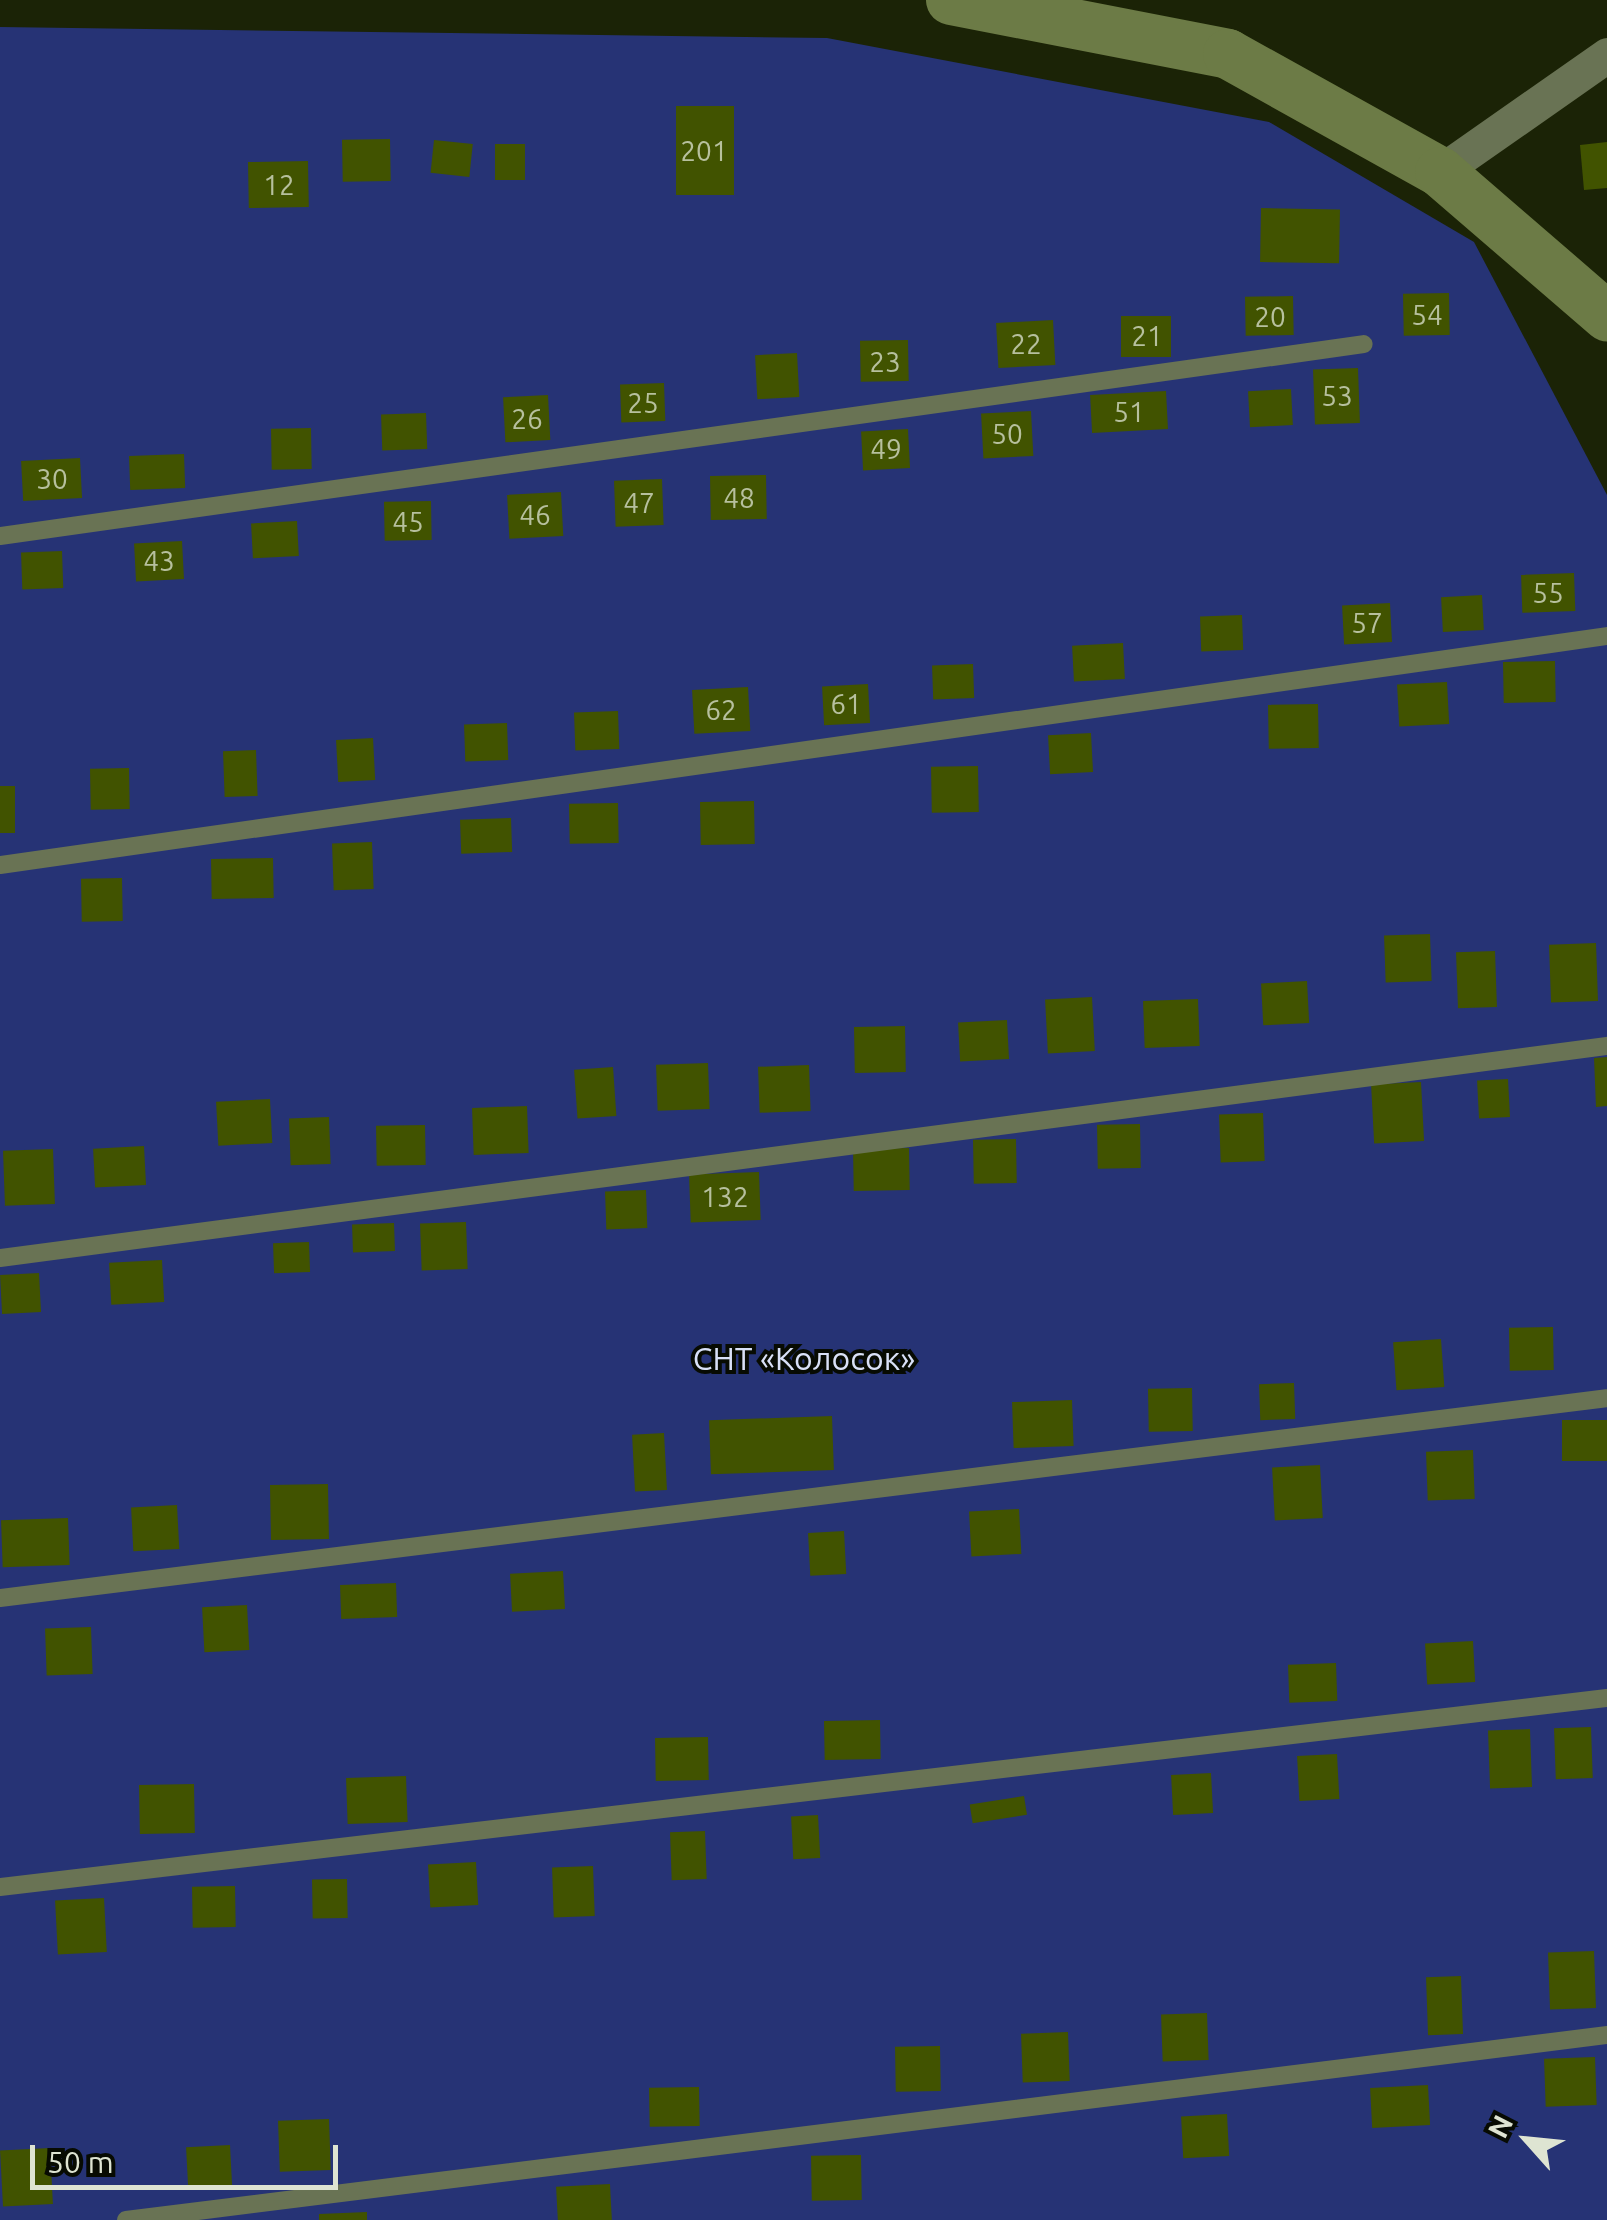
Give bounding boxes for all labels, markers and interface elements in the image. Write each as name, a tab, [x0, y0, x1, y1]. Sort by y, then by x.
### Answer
house number: 201	[680, 134, 728, 168]
house number: 12	[263, 168, 295, 202]
house number: 54	[1411, 298, 1443, 332]
house number: 20	[1254, 300, 1286, 334]
house number: 21	[1131, 319, 1163, 353]
house number: 22	[1010, 327, 1042, 361]
house number: 23	[869, 345, 901, 379]
house number: 53	[1321, 379, 1353, 413]
house number: 25	[627, 386, 659, 420]
house number: 51	[1113, 395, 1145, 429]
house number: 26	[511, 402, 543, 436]
house number: 50	[991, 417, 1023, 451]
house number: 49	[870, 432, 902, 466]
house number: 30	[36, 462, 68, 496]
house number: 48	[723, 481, 755, 515]
house number: 47	[623, 486, 655, 520]
house number: 46	[519, 498, 551, 532]
house number: 45	[392, 505, 424, 539]
house number: 43	[143, 544, 175, 578]
house number: 55	[1532, 576, 1564, 610]
house number: 57	[1351, 606, 1383, 640]
house number: 61	[830, 687, 862, 721]
house number: 62	[705, 693, 737, 727]
house number: 132	[701, 1180, 749, 1214]
park label: СНТ «Колосок»	[693, 1339, 915, 1377]
north arrow	[1477, 2090, 1577, 2190]
text: N	[1481, 2110, 1518, 2143]
scale bar	[35, 2125, 342, 2187]
text: 50 m	[47, 2145, 114, 2179]

